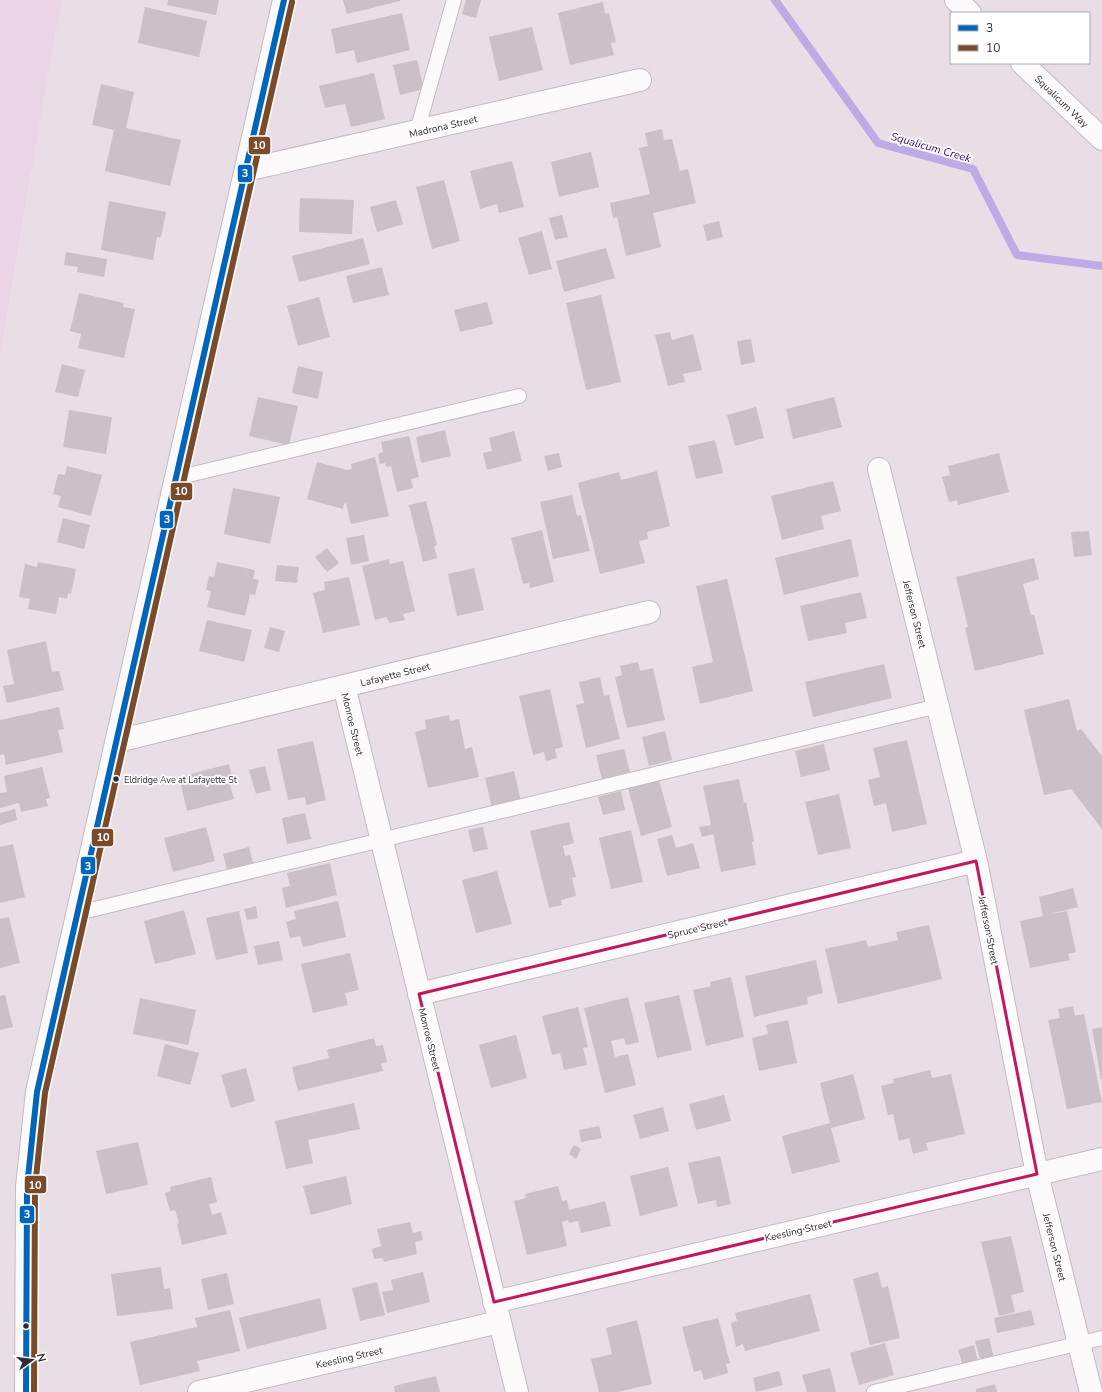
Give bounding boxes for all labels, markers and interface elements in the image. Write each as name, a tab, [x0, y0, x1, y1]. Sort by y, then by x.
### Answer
legend	[950, 12, 1090, 64]
text: 3	[986, 20, 993, 36]
text: 10	[986, 40, 1000, 56]
street label: Squalicum Way	[1031, 72, 1092, 132]
street label: Madrona Street	[408, 112, 479, 142]
water label: Squalicum Creek	[889, 129, 973, 166]
line badge: 10	[248, 136, 271, 155]
text: 10	[252, 138, 266, 153]
line badge: 3	[237, 164, 253, 183]
text: 3	[242, 166, 248, 181]
line badge: 10	[170, 482, 193, 501]
text: 10	[174, 484, 188, 499]
line badge: 3	[159, 510, 174, 529]
text: 3	[164, 512, 170, 527]
street label: Jefferson Street	[899, 578, 929, 650]
street label: Lafayette Street	[359, 659, 432, 690]
street label: Monroe Street	[337, 691, 367, 757]
marker: Eldridge Ave at Lafayette St	[111, 774, 121, 784]
place label: Eldridge Ave at Lafayette St	[124, 774, 238, 786]
line badge: 10	[91, 828, 114, 847]
text: 10	[96, 830, 110, 845]
line badge: 3	[80, 856, 96, 875]
text: 3	[85, 859, 91, 874]
street label: Jefferson Street	[974, 894, 1002, 966]
street label: Spruce Street	[666, 915, 729, 943]
street label: Monroe Street	[414, 1006, 444, 1072]
line badge: 10	[24, 1175, 47, 1194]
text: 10	[28, 1178, 42, 1193]
line badge: 3	[19, 1205, 35, 1224]
text: 3	[24, 1207, 30, 1222]
street label: Jefferson Street	[1039, 1211, 1069, 1283]
street label: Keesling Street	[763, 1216, 834, 1245]
unlabelled marker	[21, 1321, 31, 1331]
north arrow	[12, 1340, 52, 1380]
street label: Keesling Street	[314, 1343, 385, 1372]
text: N	[33, 1352, 49, 1364]

